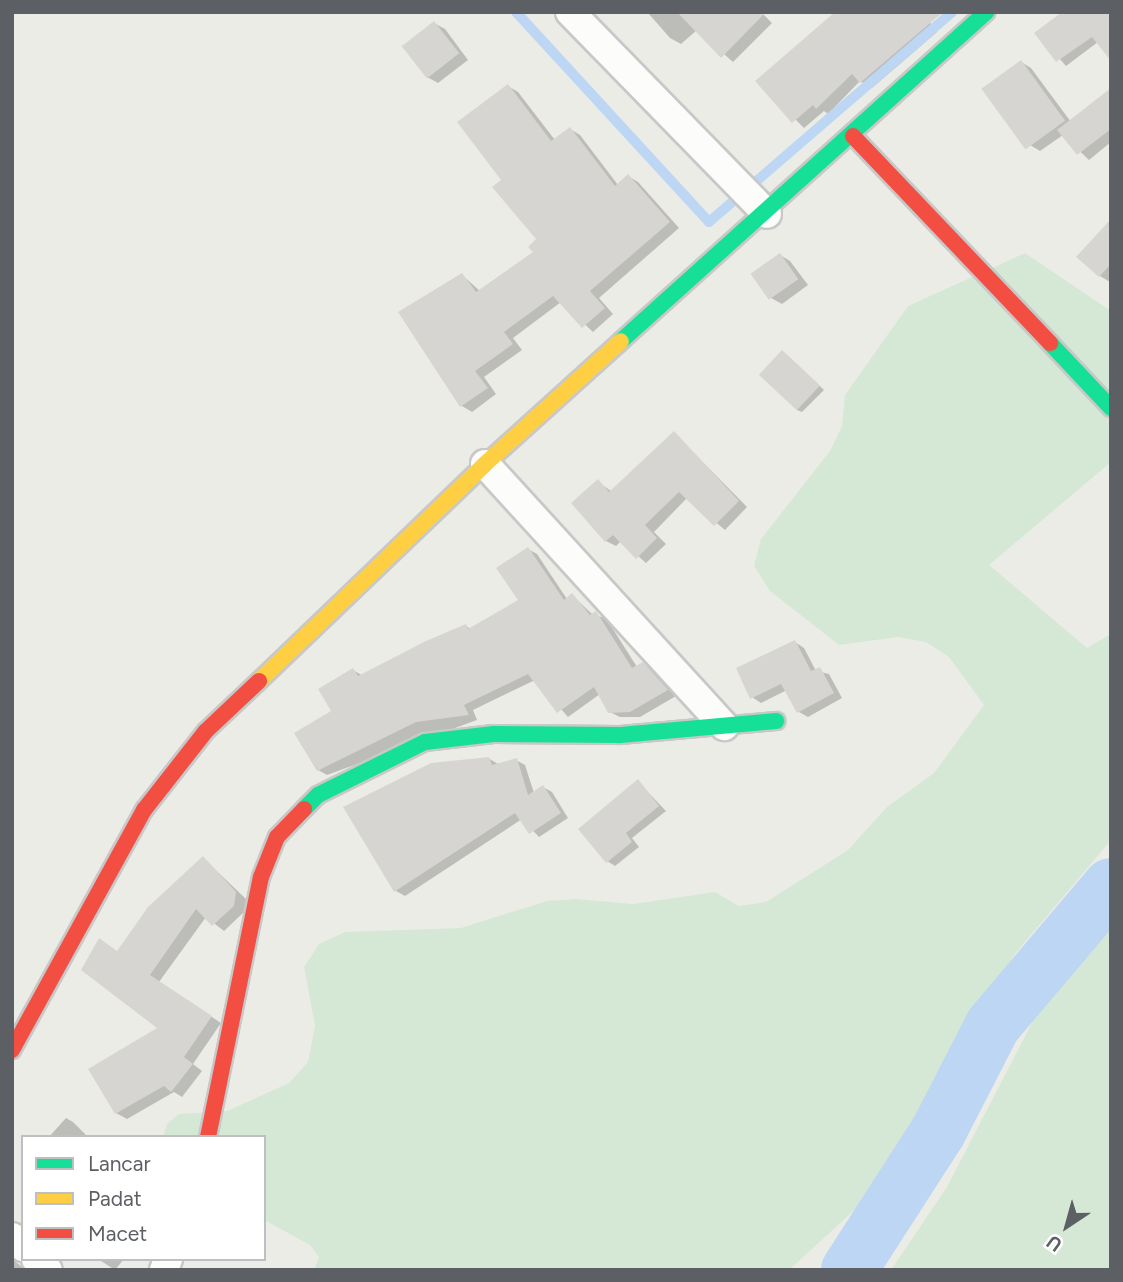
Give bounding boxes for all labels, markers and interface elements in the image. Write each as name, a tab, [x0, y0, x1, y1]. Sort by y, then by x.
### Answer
legend	[21, 1135, 266, 1261]
text: Lancar	[88, 1151, 151, 1176]
text: Padat	[88, 1186, 142, 1211]
north arrow	[1032, 1191, 1102, 1261]
text: Macet	[88, 1221, 147, 1246]
text: U	[1042, 1230, 1067, 1257]

